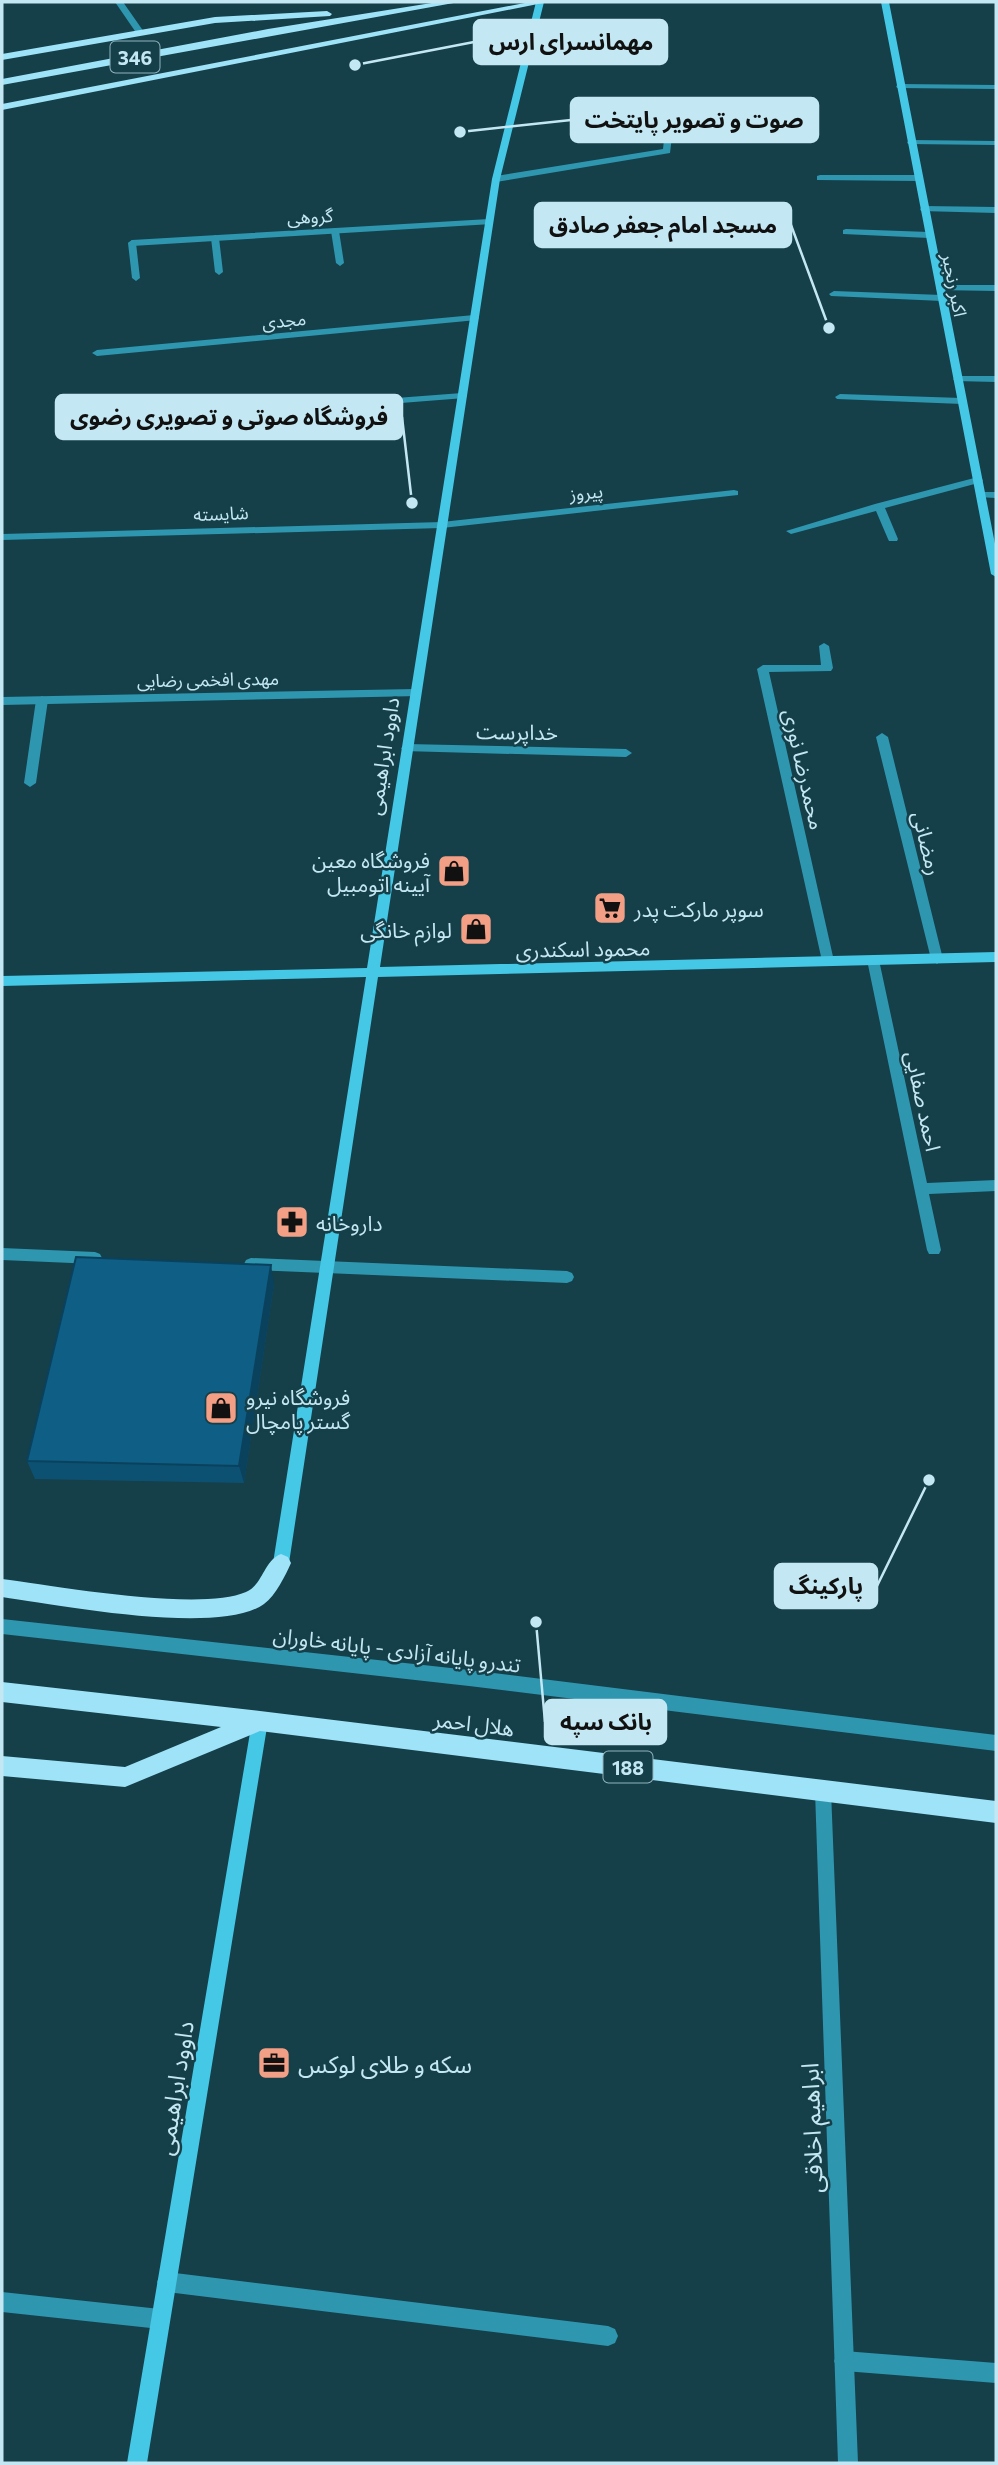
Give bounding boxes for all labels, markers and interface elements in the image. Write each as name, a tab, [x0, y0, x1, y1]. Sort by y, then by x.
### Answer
callout: مهمانسرای ارس	[474, 20, 667, 64]
text: مهمانسرای ارس	[489, 27, 653, 56]
road number: 346	[110, 41, 160, 72]
callout: صوت و تصویر پایتخت	[571, 98, 818, 142]
text: صوت و تصویر پایتخت	[584, 105, 804, 136]
callout: مسجد امام جعفر صادق	[535, 203, 791, 247]
street label: گروهی	[286, 204, 334, 229]
text: مسجد امام جعفر صادق	[549, 210, 777, 243]
street label: اکبر رنجبر	[937, 250, 972, 319]
street label: مجدی	[261, 307, 307, 334]
callout: فروشگاه صوتی و تصویری رضوی	[56, 395, 402, 439]
text: فروشگاه صوتی و تصویری رضوی	[70, 402, 388, 431]
street label: پیروز	[567, 479, 604, 506]
street label: شایسته	[193, 501, 249, 525]
street label: مهدی افخمی رضایی	[137, 667, 279, 692]
street label: داوود ابراهیمی	[360, 695, 405, 817]
street label: محمدرضا نوری	[778, 706, 831, 832]
street label: خداپرست	[476, 718, 558, 746]
street label: رمضانی	[907, 808, 948, 878]
place label: فروشگاه معین آیینه اتومبیل	[312, 847, 431, 897]
shop icon: فروشگاه معین آیینه اتومبیل	[435, 852, 473, 890]
supermarket icon: سوپر مارکت پدر	[591, 889, 629, 927]
place label: سوپر مارکت پدر	[633, 896, 764, 923]
shop icon: لوازم خانگی	[457, 910, 495, 948]
place label: لوازم خانگی	[360, 917, 452, 947]
street label: محمود اسکندری	[515, 934, 651, 963]
street label: احمد صفایی	[900, 1049, 947, 1154]
pharmacy icon: داروخانه	[273, 1203, 311, 1241]
place label: داروخانه	[316, 1210, 382, 1236]
place label: فروشگاه نیرو گستر پامچال	[246, 1384, 351, 1435]
shop icon: فروشگاه نیرو گستر پامچال	[202, 1389, 240, 1427]
callout: پارکینگ	[775, 1564, 877, 1608]
text: پارکینگ	[789, 1571, 863, 1602]
street label: تندرو پایانه آزادی - پایانه خاوران	[271, 1621, 522, 1679]
callout: بانک سپه	[545, 1700, 666, 1744]
street label: هلال احمر	[431, 1706, 516, 1741]
text: بانک سپه	[560, 1707, 652, 1738]
road number: 188	[604, 1751, 652, 1782]
street label: داوود ابراهیمی	[149, 2019, 200, 2157]
office icon: سکه و طلای لوکس	[255, 2044, 293, 2082]
place label: سکه و طلای لوکس	[298, 2049, 472, 2079]
street label: ابراهیم اخلاقی	[794, 2062, 832, 2194]

